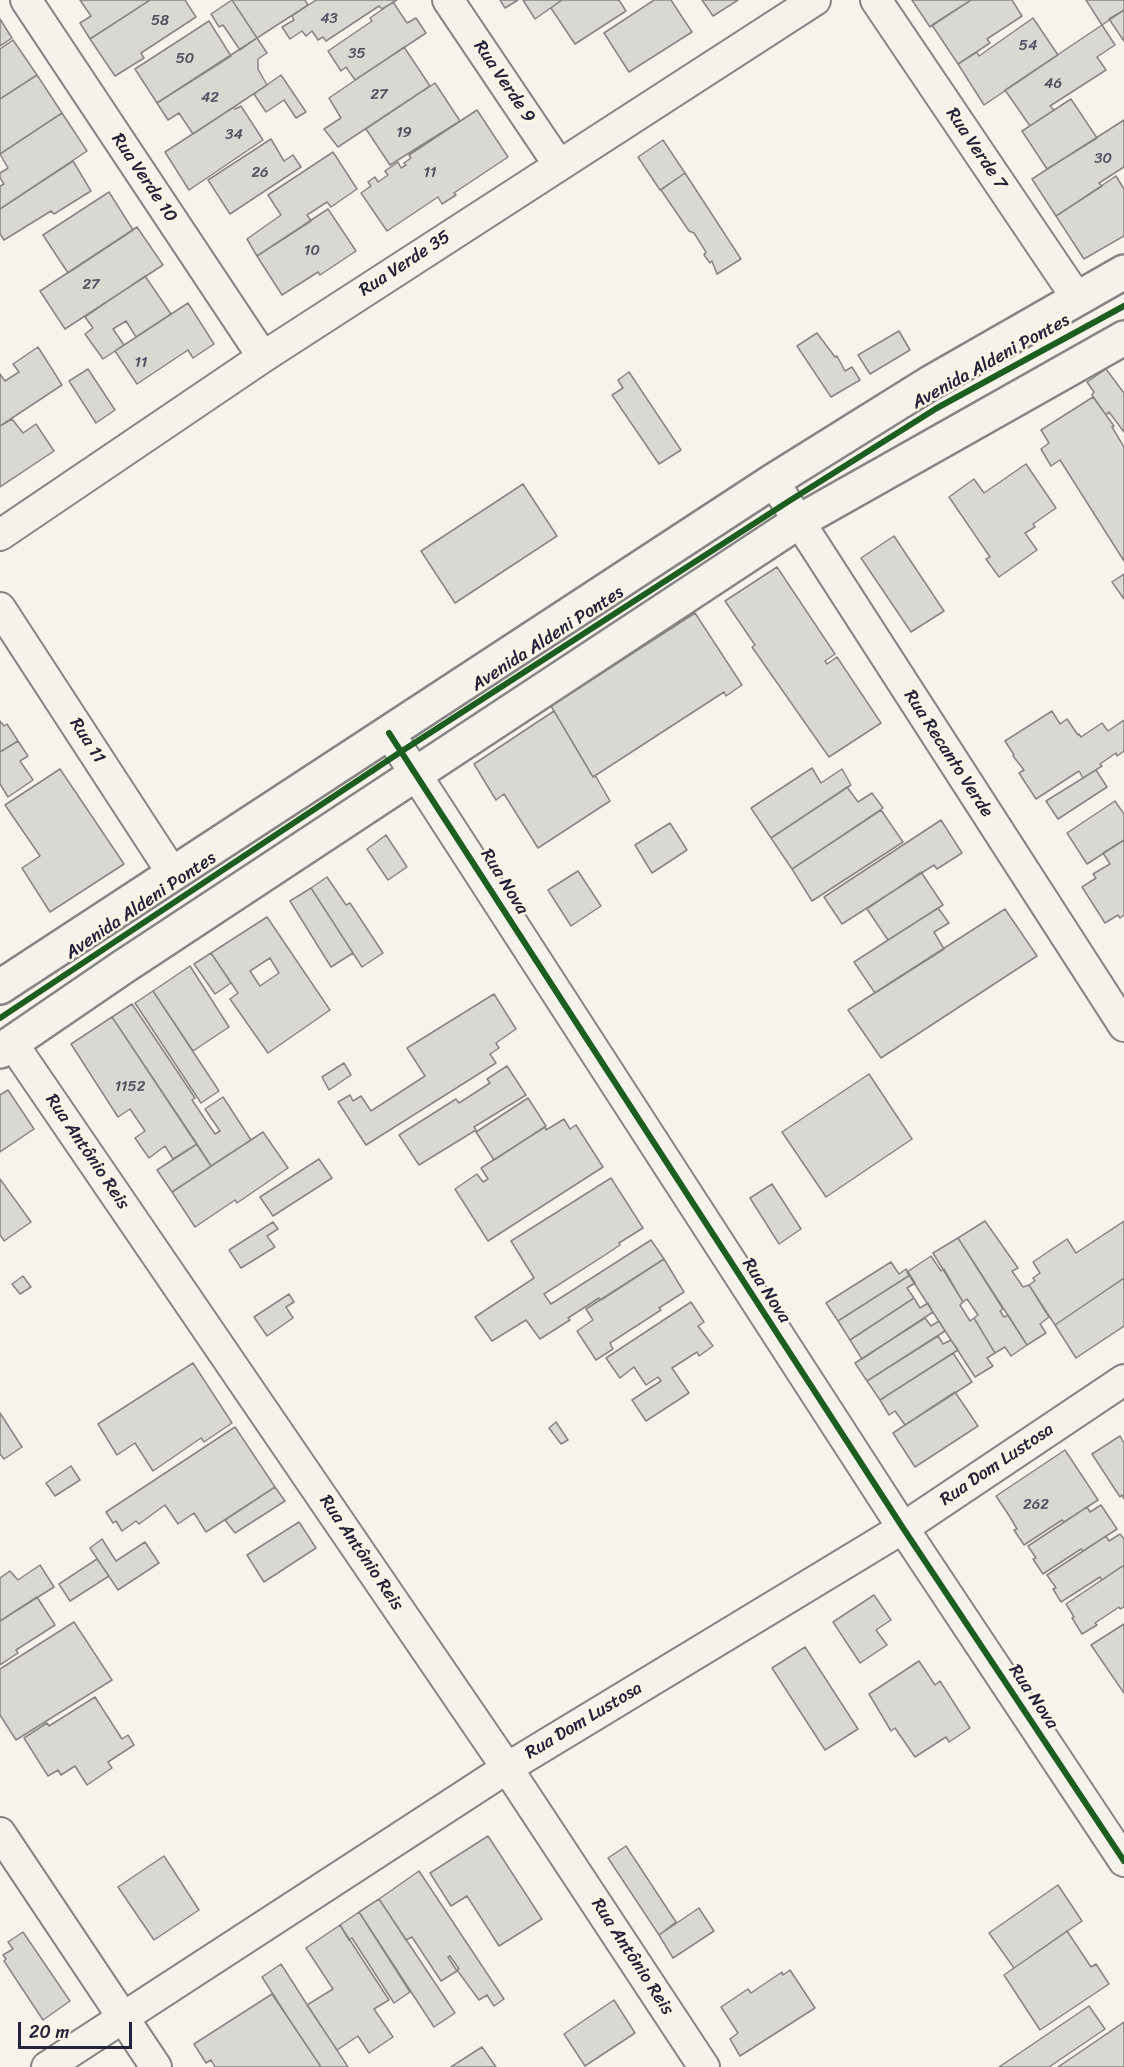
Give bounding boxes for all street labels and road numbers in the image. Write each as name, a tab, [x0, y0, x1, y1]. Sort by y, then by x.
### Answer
street label: Rua Verde 9	[469, 37, 539, 127]
street label: Rua Verde 7	[941, 104, 1011, 194]
street label: Rua Verde 10	[106, 129, 182, 227]
street label: Rua Verde 35	[355, 226, 455, 302]
street label: Avenida Aldeni Pontes	[909, 310, 1073, 414]
street label: Avenida Aldeni Pontes	[468, 582, 628, 696]
street label: Rua Recanto Verde	[899, 686, 997, 822]
street label: Rua 11	[64, 714, 110, 768]
street label: Rua Nova	[475, 845, 533, 919]
street label: Avenida Aldeni Pontes	[62, 848, 220, 964]
street label: Rua Antônio Reis	[40, 1090, 134, 1214]
street label: Rua Nova	[737, 1254, 795, 1328]
street label: Rua Dom Lustosa	[936, 1419, 1058, 1511]
street label: Rua Antônio Reis	[314, 1491, 408, 1615]
street label: Rua Nova	[1004, 1661, 1062, 1733]
street label: Rua Dom Lustosa	[522, 1678, 646, 1764]
street label: Rua Antônio Reis	[586, 1895, 678, 2019]

